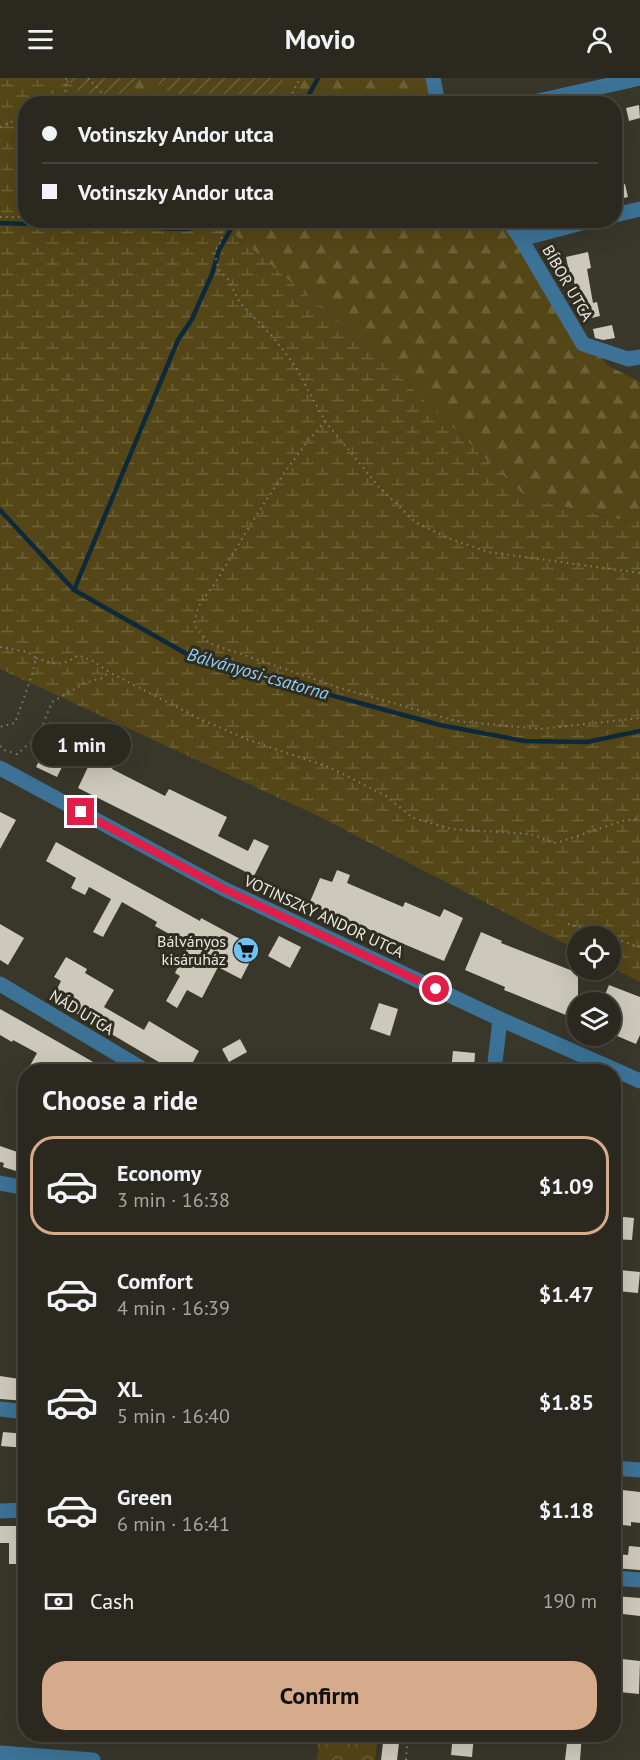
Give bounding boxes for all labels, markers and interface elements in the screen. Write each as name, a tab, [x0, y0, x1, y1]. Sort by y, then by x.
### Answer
text: Movio	[285, 22, 355, 56]
icon: menu	[24, 23, 57, 56]
icon: person	[583, 23, 616, 56]
text: Votinszky Andor utca	[78, 120, 274, 148]
text: Votinszky Andor utca	[78, 178, 274, 206]
street label: BÍBOR UTCA	[538, 241, 598, 325]
water label: Bálványosi-csatorna	[185, 642, 332, 705]
callout: 1 min	[32, 725, 130, 767]
text: 1 min	[57, 732, 106, 758]
route end	[67, 798, 94, 825]
street label: VOTINSZKY ANDOR UTCA	[240, 870, 408, 962]
map controls	[567, 926, 621, 1046]
button: locate	[567, 926, 621, 980]
place label: Bálványos kisáruház	[157, 931, 226, 969]
supermarket icon: Bálványos kisáruház	[231, 935, 261, 965]
route start	[422, 975, 449, 1002]
street label: NÁD UTCA	[46, 985, 118, 1039]
button: layers	[567, 992, 621, 1046]
text: Choose a ride	[42, 1083, 198, 1117]
icon: car	[45, 1159, 99, 1213]
text: Economy	[117, 1159, 201, 1187]
text: $1.09	[539, 1172, 594, 1200]
text: 3 min · 16:38	[117, 1187, 230, 1213]
icon: car	[45, 1267, 99, 1321]
text: Comfort	[117, 1267, 193, 1295]
text: $1.47	[539, 1280, 594, 1308]
text: 4 min · 16:39	[117, 1295, 230, 1321]
icon: car	[45, 1375, 99, 1429]
text: XL	[117, 1375, 142, 1403]
text: $1.85	[539, 1388, 594, 1416]
text: 5 min · 16:40	[117, 1403, 230, 1429]
icon: car	[45, 1483, 99, 1537]
text: Green	[117, 1483, 172, 1511]
text: $1.18	[539, 1496, 594, 1524]
text: 6 min · 16:41	[117, 1511, 230, 1537]
icon: cash	[42, 1585, 75, 1618]
text: Cash	[90, 1587, 134, 1615]
text: 190 m	[543, 1588, 597, 1614]
button: Confirm	[42, 1661, 597, 1730]

